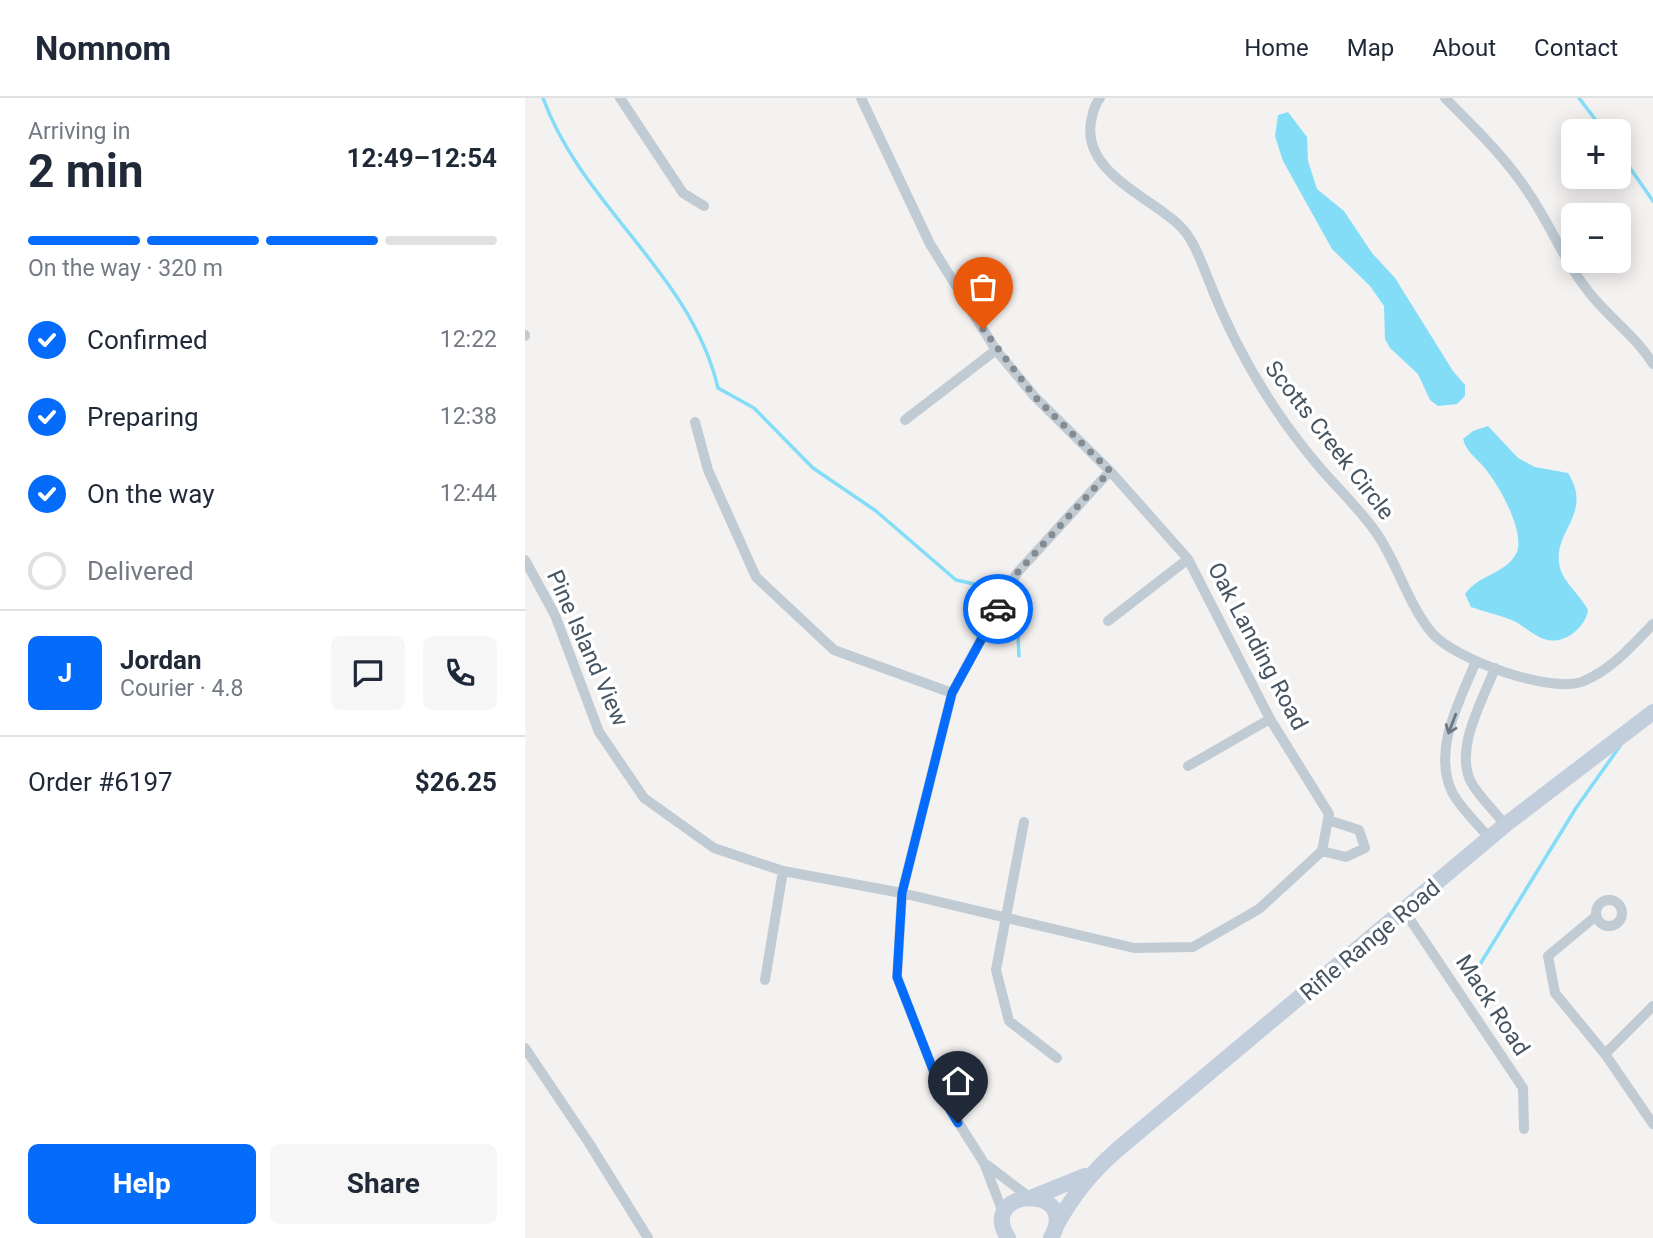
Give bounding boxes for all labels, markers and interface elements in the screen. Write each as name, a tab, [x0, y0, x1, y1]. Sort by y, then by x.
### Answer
text: Nomnom	[35, 29, 171, 68]
text: Home	[1244, 34, 1309, 62]
text: Map	[1347, 34, 1394, 62]
text: About	[1432, 34, 1496, 62]
text: Contact	[1534, 34, 1618, 62]
text: Arriving in	[28, 118, 131, 145]
map controls	[1561, 119, 1631, 273]
button: +	[1561, 119, 1631, 189]
text: 12:49–12:54	[347, 143, 497, 173]
text: 2 min	[28, 144, 144, 198]
button: −	[1561, 203, 1631, 273]
text: On the way · 320 m	[28, 255, 223, 282]
pin	[953, 257, 1013, 329]
icon: bag	[964, 268, 1002, 306]
icon: check	[28, 321, 66, 359]
text: Confirmed	[87, 325, 208, 355]
text: 12:22	[440, 326, 497, 353]
street label: Scotts Creek Circle	[1259, 356, 1400, 525]
icon: check	[28, 398, 66, 436]
text: Preparing	[87, 402, 199, 432]
text: 12:38	[440, 403, 497, 430]
icon: check	[28, 475, 66, 513]
text: On the way	[87, 479, 215, 509]
text: 12:44	[440, 480, 497, 507]
text: Delivered	[87, 556, 194, 586]
street label: Oak Landing Road	[1202, 558, 1313, 735]
street label: Pine Island View	[541, 566, 634, 730]
courier	[963, 574, 1033, 644]
icon: car	[979, 590, 1017, 628]
button: chat	[331, 636, 405, 710]
button: phone	[423, 636, 497, 710]
text: Jordan	[120, 645, 202, 675]
text: J	[58, 658, 72, 688]
text: Courier · 4.8	[120, 675, 243, 702]
one-way arrow	[1444, 713, 1457, 735]
text: Order #6197	[28, 767, 173, 797]
text: $26.25	[415, 767, 497, 797]
street label: Rifle Range Road	[1295, 874, 1446, 1007]
street label: Mack Road	[1450, 950, 1535, 1061]
pin	[928, 1051, 988, 1123]
icon: home	[939, 1062, 977, 1100]
button: Help	[28, 1144, 256, 1224]
button: Share	[270, 1144, 497, 1224]

